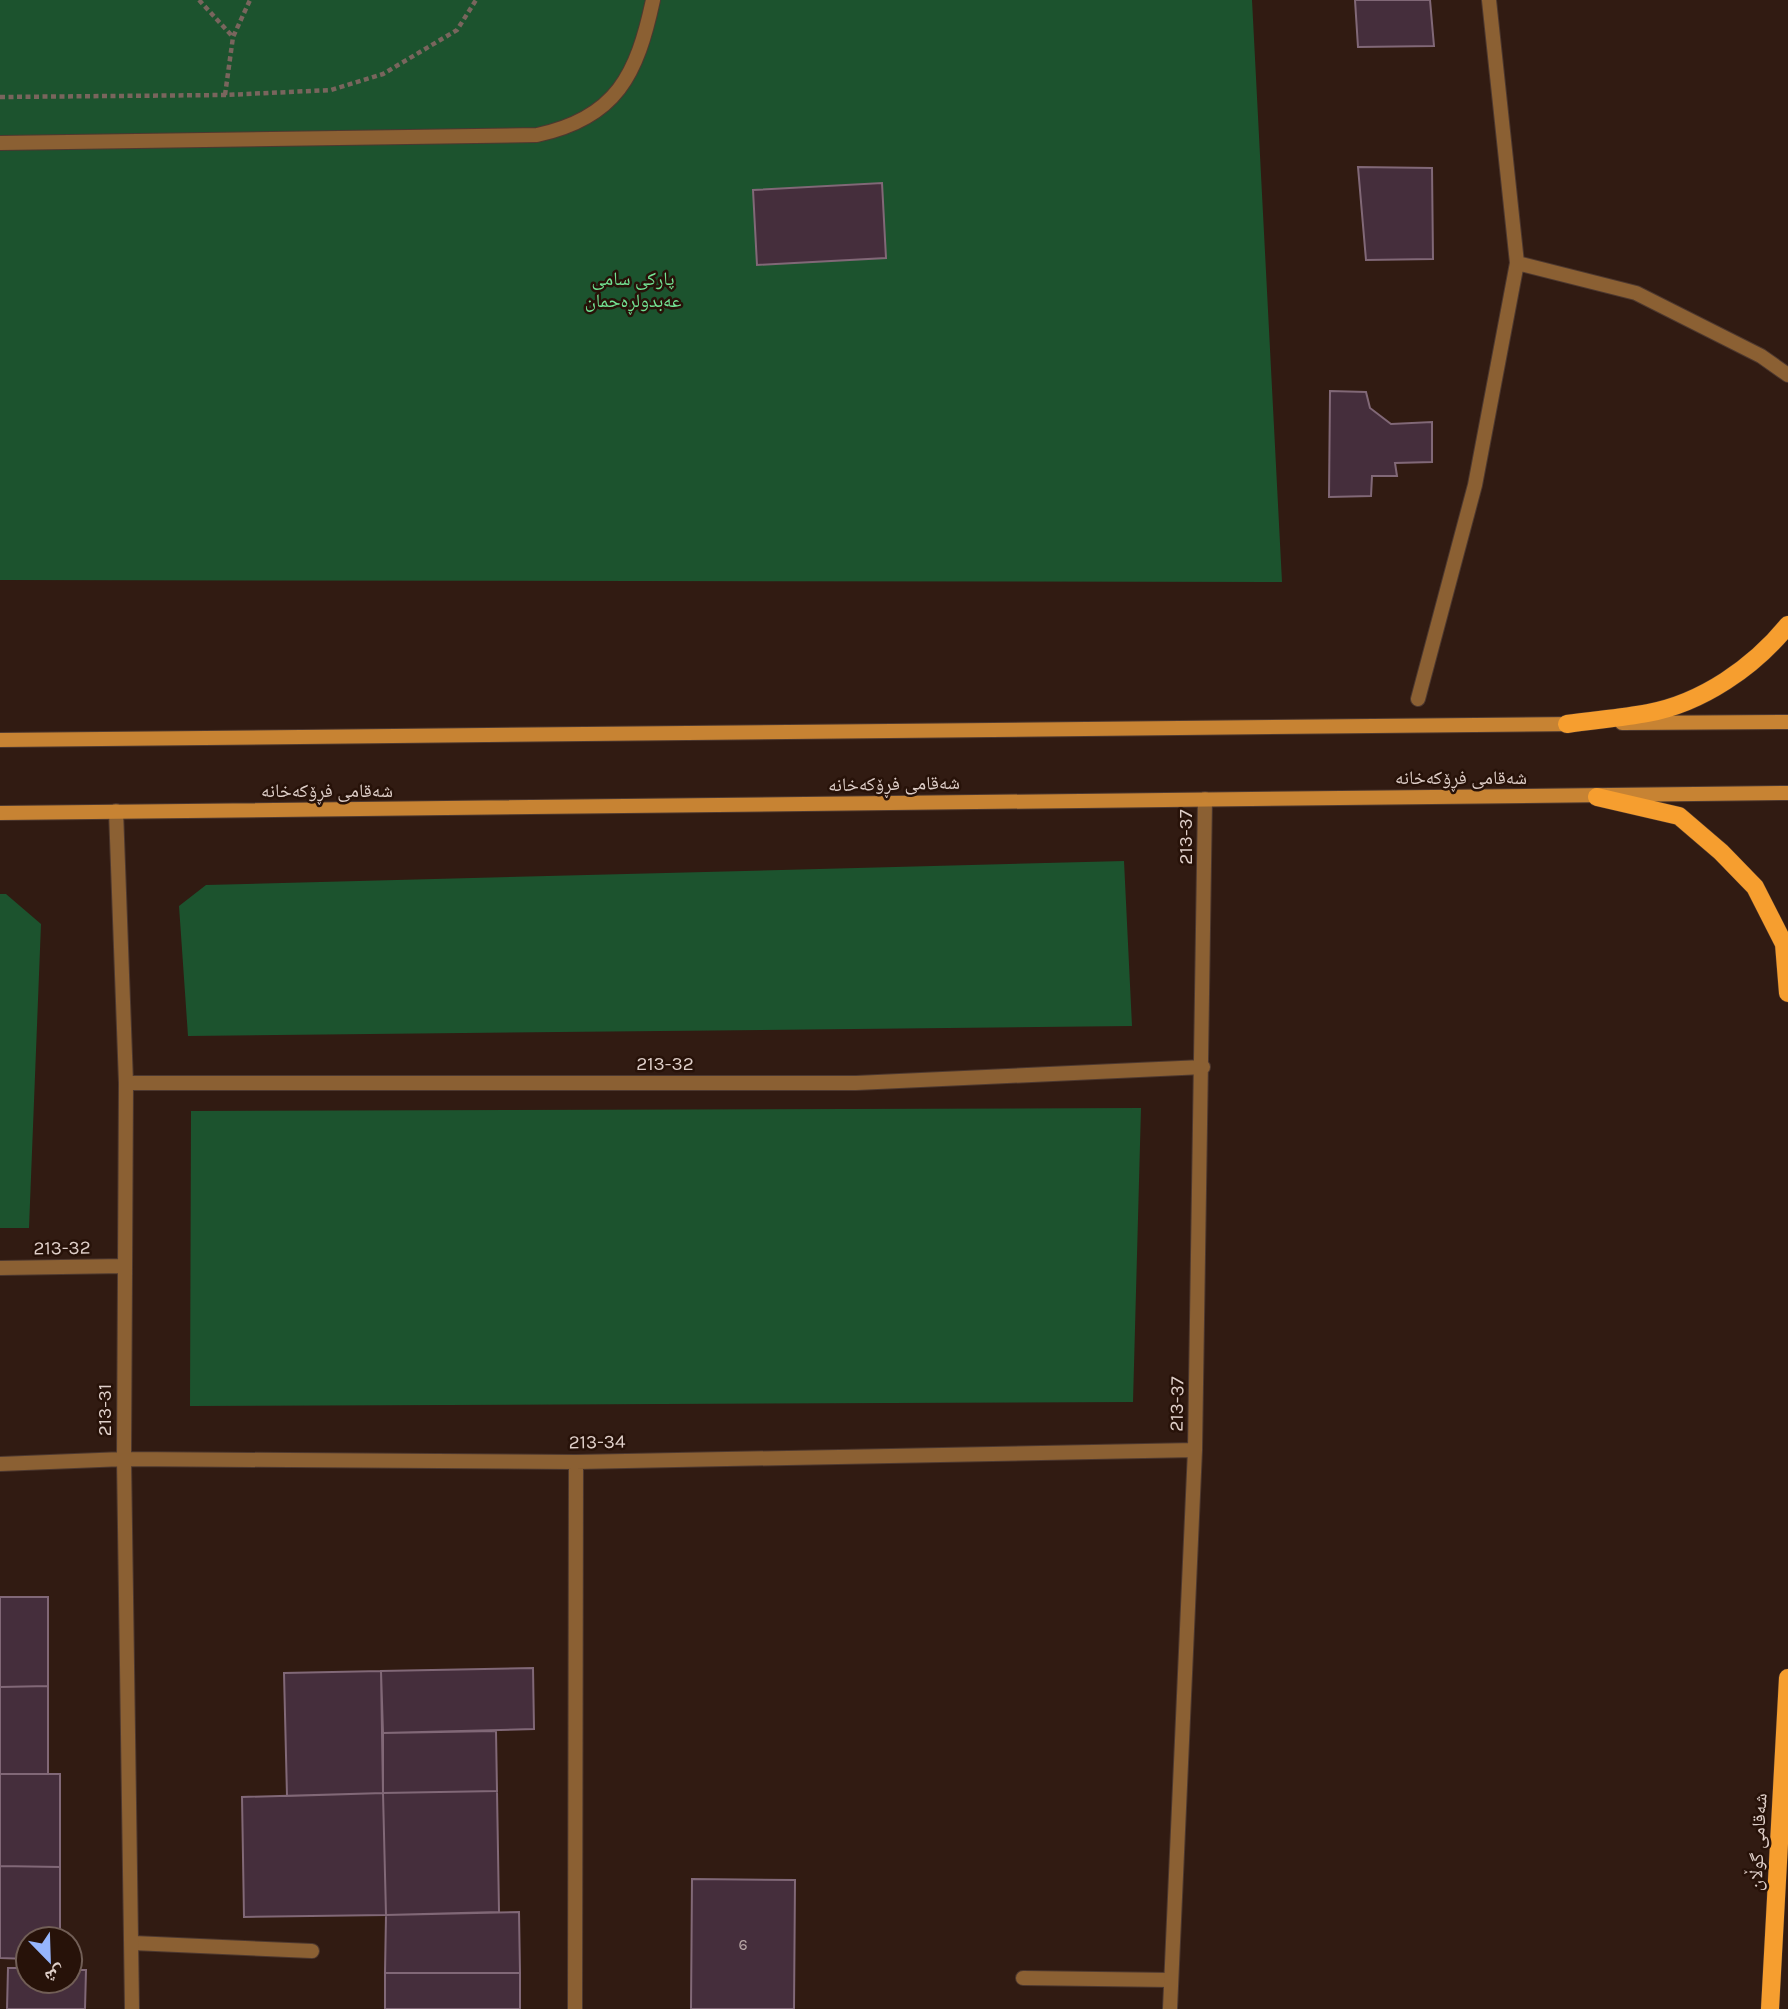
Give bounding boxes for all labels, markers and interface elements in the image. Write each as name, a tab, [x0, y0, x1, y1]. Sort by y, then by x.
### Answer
park label: پارکی سامی عەبدولڕەحمان	[585, 268, 682, 315]
street label: شەقامی فڕۆکەخانە	[1395, 767, 1527, 792]
street label: شەقامی فڕۆکەخانە	[828, 772, 960, 799]
street label: شەقامی فڕۆکەخانە	[261, 780, 393, 805]
street label: 213-37	[1175, 809, 1197, 865]
street label: 213-32	[636, 1053, 694, 1075]
street label: 213-32	[33, 1237, 91, 1259]
street label: 213-37	[1166, 1376, 1188, 1432]
street label: 213-31	[94, 1384, 116, 1436]
street label: 213-34	[568, 1430, 626, 1453]
street label: شەقامی گوڵان	[1743, 1792, 1772, 1891]
north arrow	[14, 1925, 84, 1995]
house number: 6	[738, 1935, 748, 1954]
text: ش	[42, 1961, 69, 1989]

